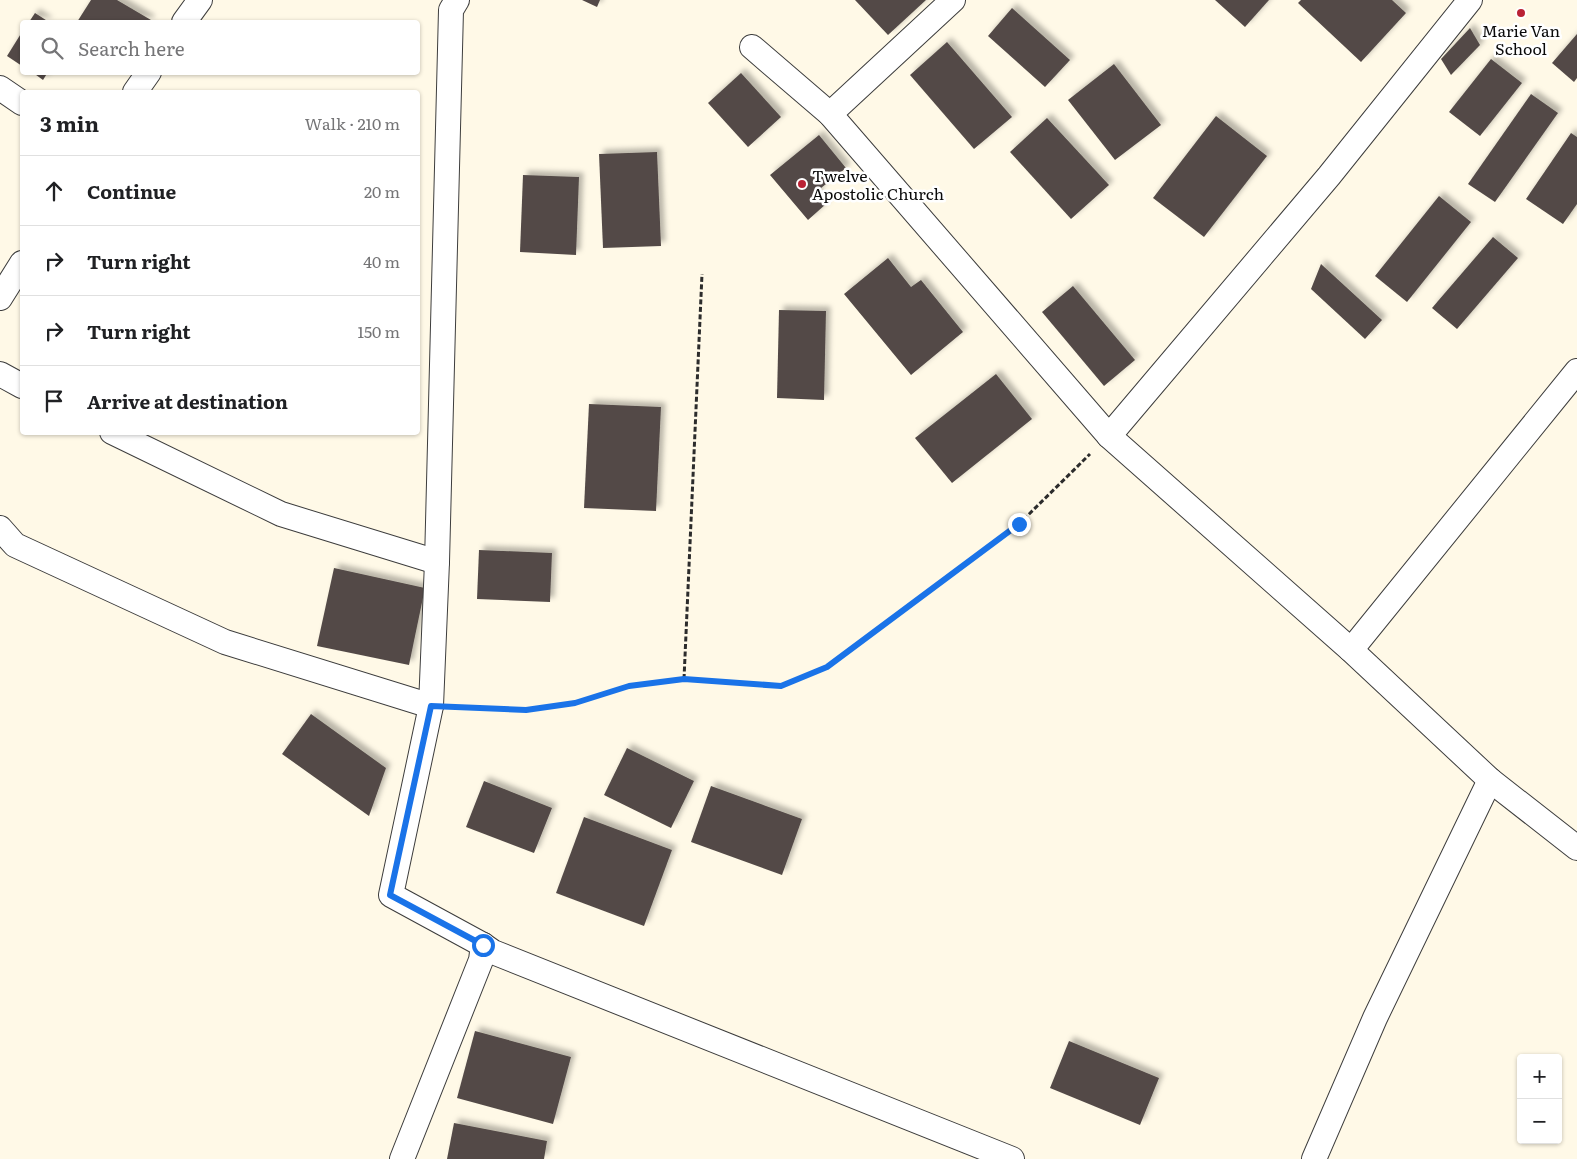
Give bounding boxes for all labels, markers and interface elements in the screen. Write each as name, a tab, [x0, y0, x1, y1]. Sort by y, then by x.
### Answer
marker: Marie Van School	[1515, 7, 1527, 19]
place label: Marie Van School	[1482, 18, 1561, 60]
search box	[20, 20, 420, 75]
icon: search	[38, 34, 66, 62]
text: Search here	[78, 34, 185, 62]
text: 3 min	[40, 107, 99, 138]
text: Walk · 210 m	[305, 111, 400, 135]
place label: Twelve Apostolic Church	[812, 163, 945, 205]
icon: ahead	[40, 177, 68, 205]
text: Continue	[87, 177, 176, 205]
marker: Twelve Apostolic Church	[796, 178, 808, 190]
text: 20 m	[364, 179, 400, 203]
icon: right	[40, 247, 68, 275]
text: Turn right	[87, 247, 191, 275]
text: 40 m	[363, 249, 400, 273]
icon: right	[40, 317, 68, 345]
text: Turn right	[87, 317, 191, 345]
text: 150 m	[357, 319, 400, 343]
icon: arrive	[40, 387, 68, 415]
text: Arrive at destination	[87, 387, 288, 415]
route end	[1008, 513, 1031, 536]
route start	[472, 934, 495, 957]
map controls	[1517, 1054, 1562, 1144]
button: +	[1517, 1054, 1562, 1099]
button: −	[1517, 1099, 1562, 1144]

